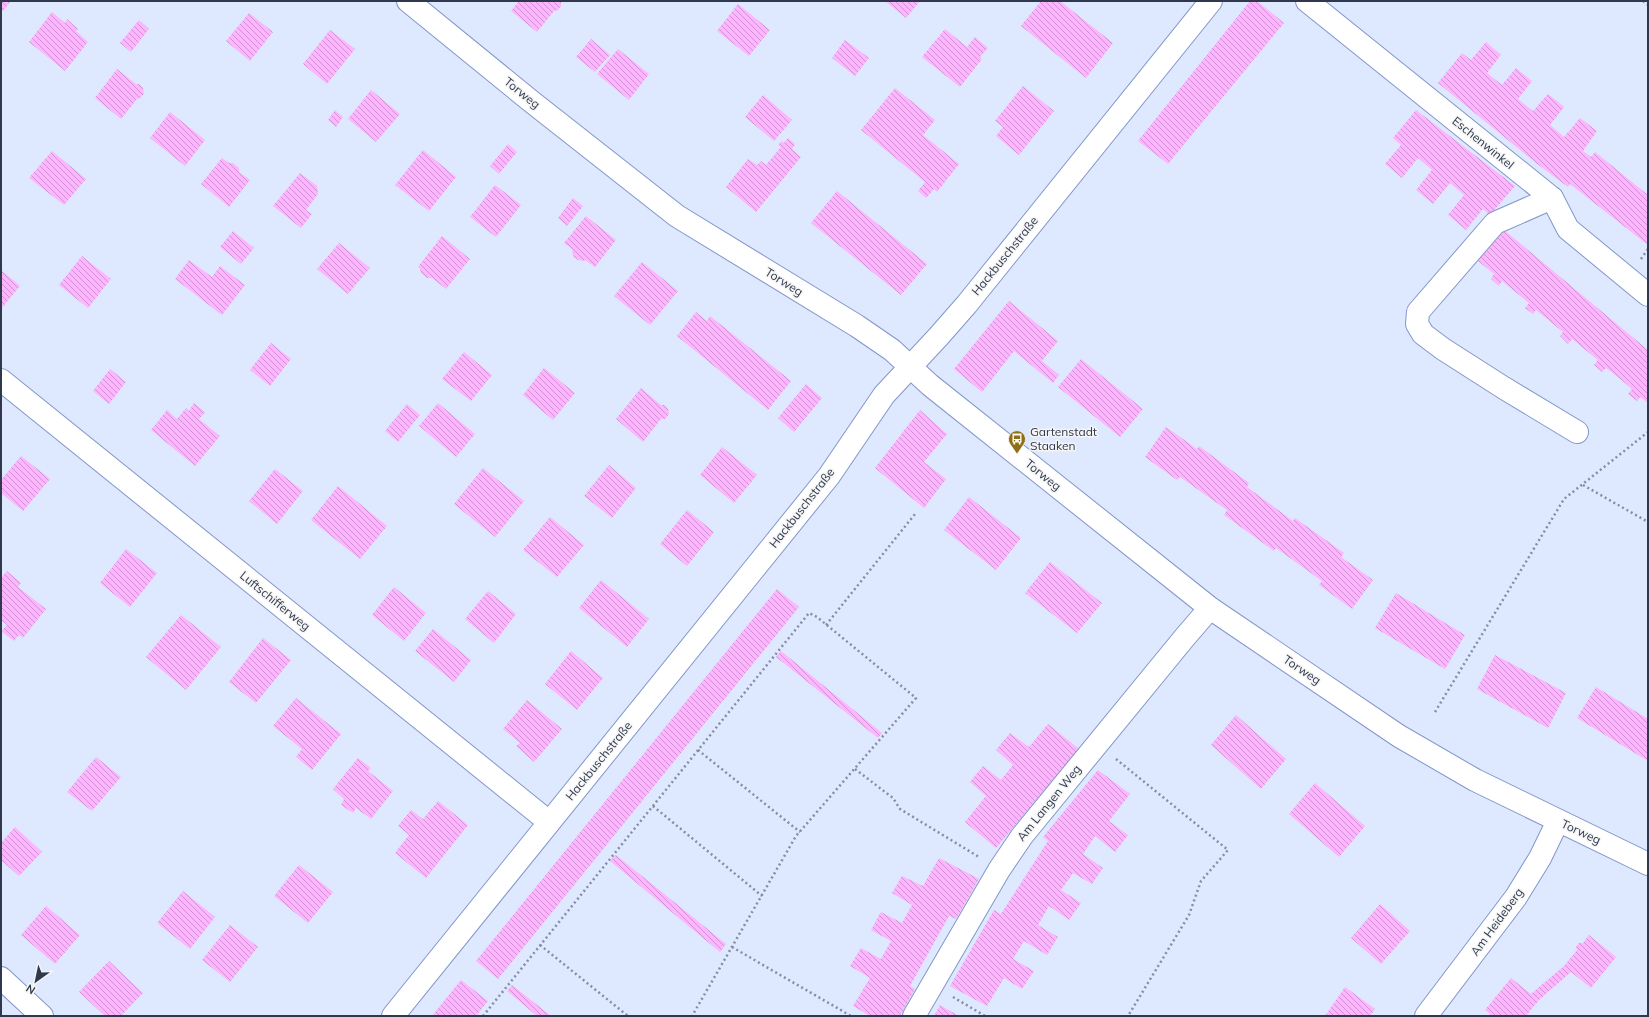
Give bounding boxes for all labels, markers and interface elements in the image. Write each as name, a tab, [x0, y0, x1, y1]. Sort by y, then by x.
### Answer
street label: Torweg	[501, 74, 543, 112]
street label: Eschenwinkel	[1449, 113, 1517, 172]
street label: Hackbuschstraße	[968, 213, 1041, 298]
street label: Torweg	[762, 264, 806, 299]
place label: Gartenstadt Staaken	[1030, 424, 1097, 453]
bus stop icon: Gartenstadt Staaken	[1007, 429, 1027, 454]
street label: Torweg	[1022, 456, 1064, 494]
street label: Hackbuschstraße	[766, 465, 837, 551]
street label: Luftschifferweg	[237, 568, 314, 634]
street label: Torweg	[1281, 652, 1324, 688]
street label: Hackbuschstraße	[562, 718, 635, 803]
street label: Am Langen Weg	[1013, 762, 1084, 844]
street label: Torweg	[1559, 816, 1603, 847]
street label: Am Heideberg	[1467, 885, 1526, 958]
north arrow	[16, 961, 56, 1001]
text: N	[23, 981, 38, 998]

